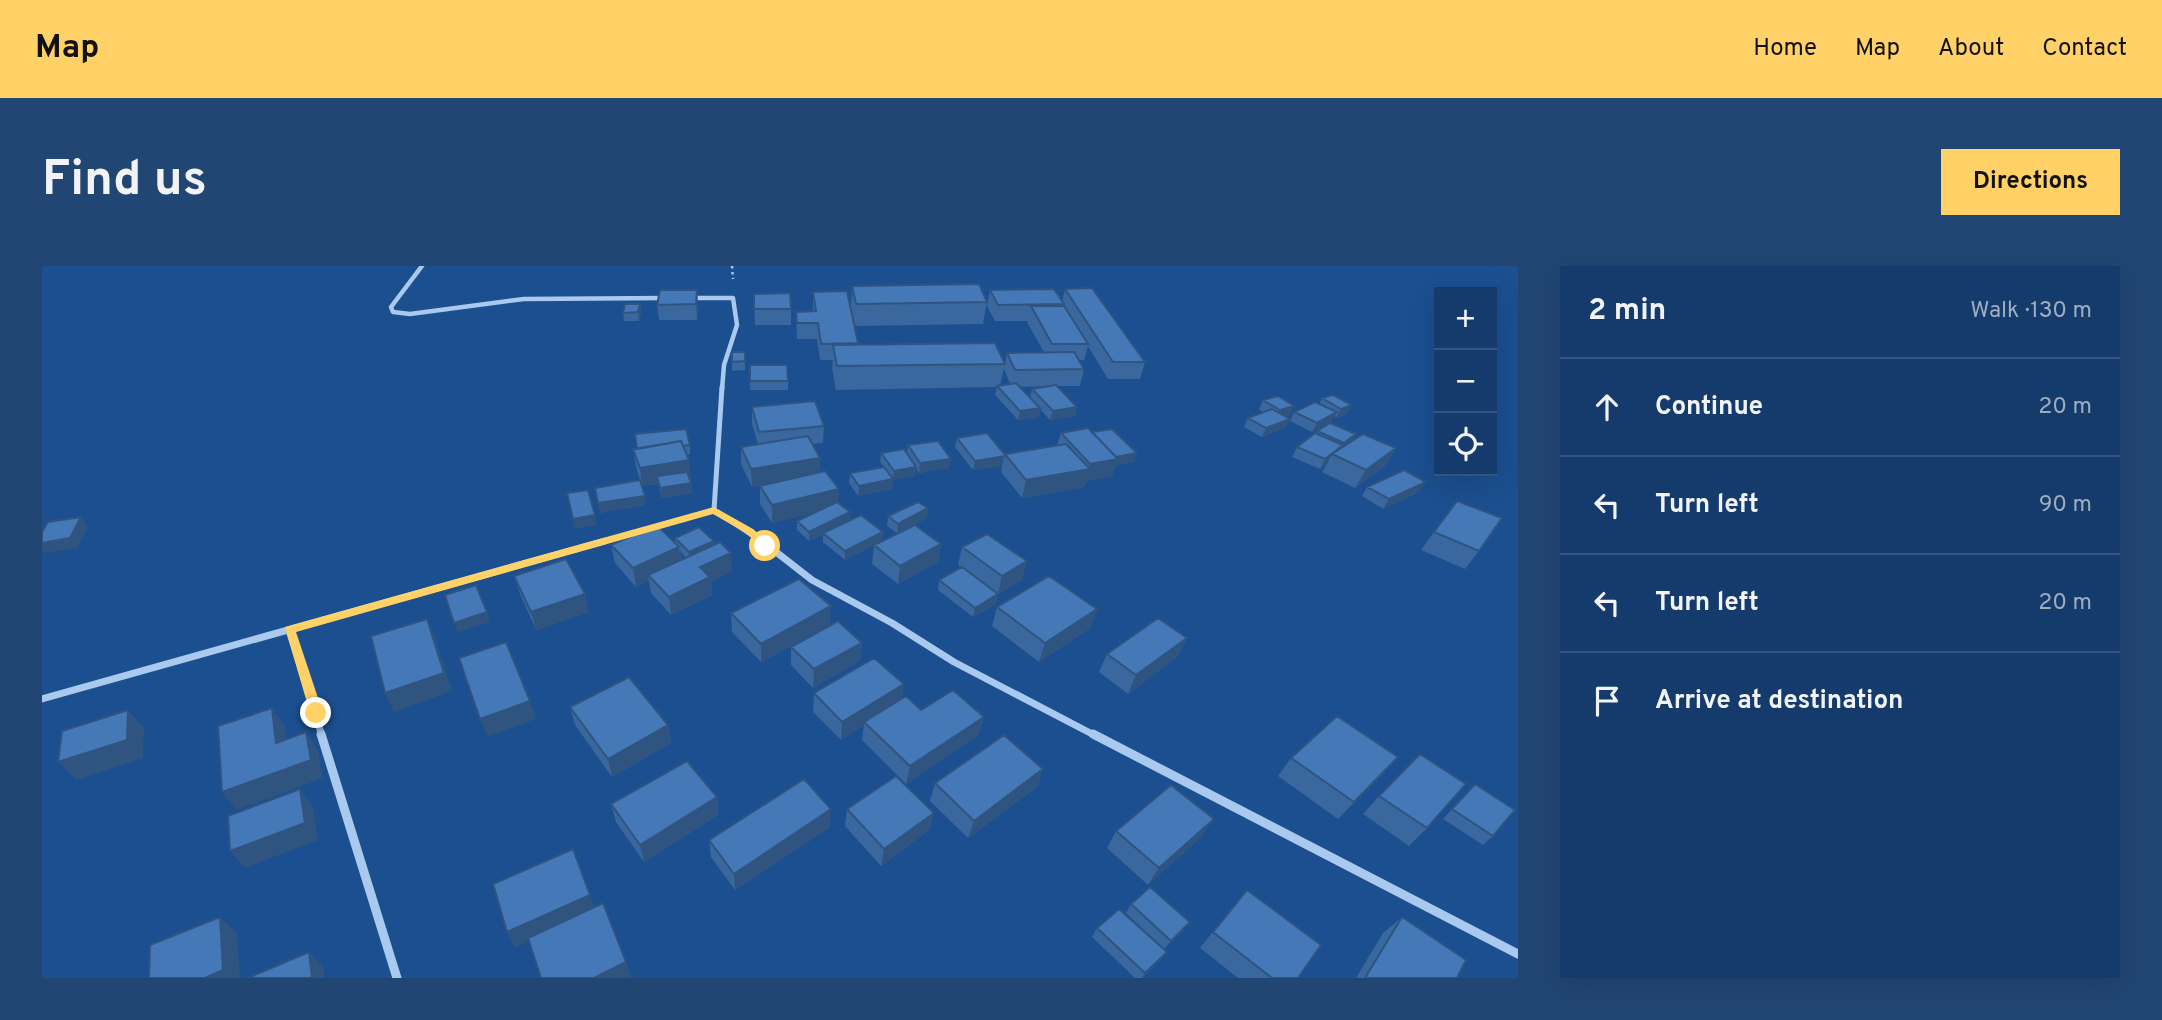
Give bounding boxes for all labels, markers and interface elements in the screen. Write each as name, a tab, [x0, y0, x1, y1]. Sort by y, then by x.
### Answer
text: Map	[35, 28, 99, 70]
text: Home	[1753, 34, 1817, 64]
text: Map	[1855, 34, 1900, 64]
text: About	[1938, 34, 2004, 64]
text: Contact	[2042, 34, 2127, 64]
button: Directions	[1941, 149, 2120, 215]
text: Find us	[42, 151, 207, 213]
map controls	[1434, 287, 1497, 476]
button: +	[1434, 287, 1497, 350]
text: 2 min	[1588, 293, 1666, 330]
text: Walk · 130 m	[1970, 297, 2092, 326]
button: −	[1434, 350, 1497, 413]
icon: ahead	[1588, 388, 1626, 426]
text: Continue	[1655, 391, 1763, 424]
text: 20 m	[2038, 393, 2092, 422]
button: locate	[1434, 413, 1497, 476]
icon: left	[1588, 486, 1626, 524]
text: Turn left	[1655, 489, 1759, 522]
text: 90 m	[2039, 491, 2092, 520]
route start	[749, 530, 780, 561]
icon: left	[1588, 584, 1626, 622]
text: Turn left	[1655, 587, 1759, 620]
text: 20 m	[2038, 589, 2092, 618]
icon: arrive	[1588, 682, 1626, 720]
text: Arrive at destination	[1655, 685, 1903, 718]
route end	[300, 697, 331, 728]

